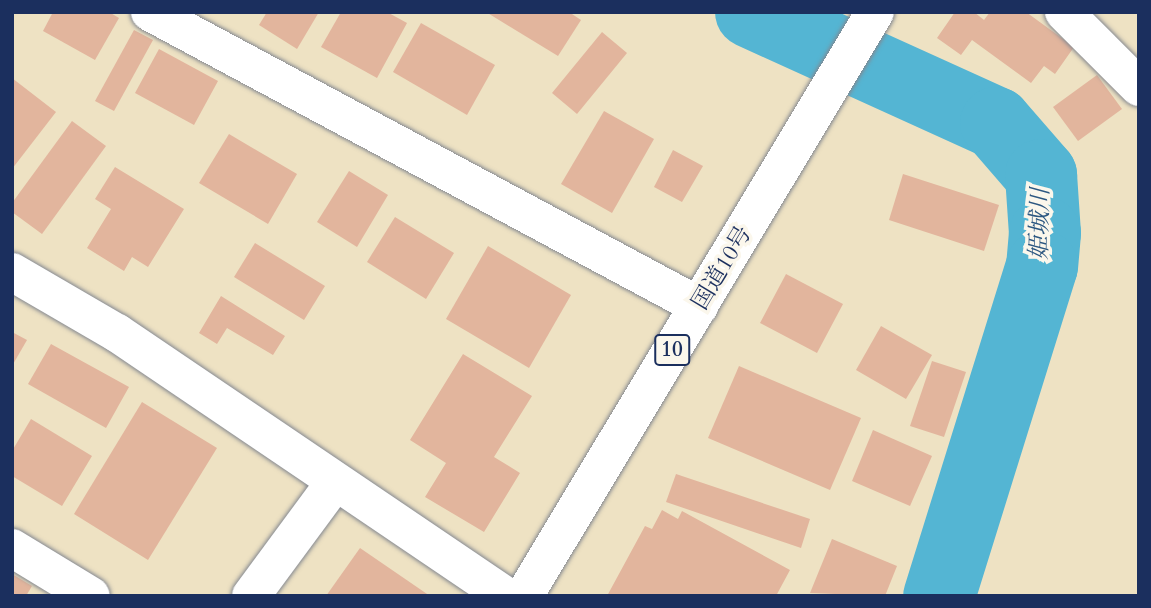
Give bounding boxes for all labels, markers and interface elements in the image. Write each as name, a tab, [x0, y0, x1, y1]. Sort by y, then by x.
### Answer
water label: 姫城川	[1025, 188, 1055, 260]
street label: 国道10号	[686, 221, 758, 315]
road number: 10	[653, 332, 691, 368]

